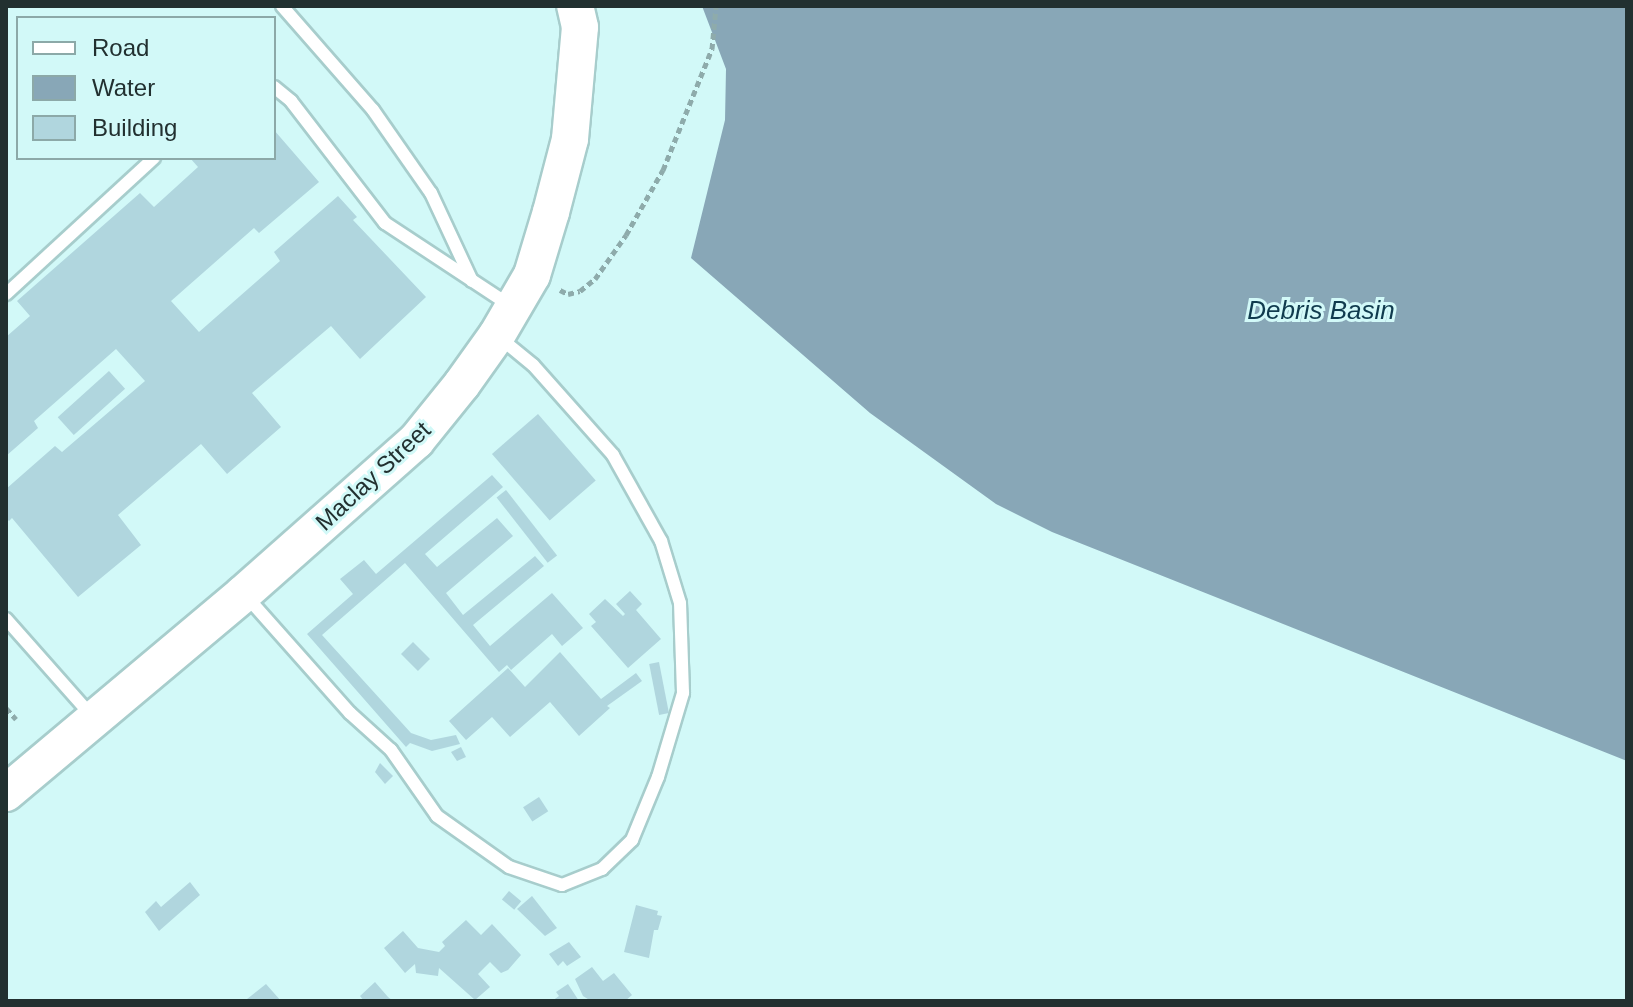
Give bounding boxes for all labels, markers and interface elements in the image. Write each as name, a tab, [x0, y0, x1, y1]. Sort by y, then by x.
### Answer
legend	[16, 16, 276, 160]
text: Road	[92, 34, 149, 61]
text: Water	[92, 74, 155, 101]
text: Building	[92, 114, 177, 141]
water label: Debris Basin	[1247, 295, 1395, 327]
street label: Maclay Street	[310, 415, 436, 537]

